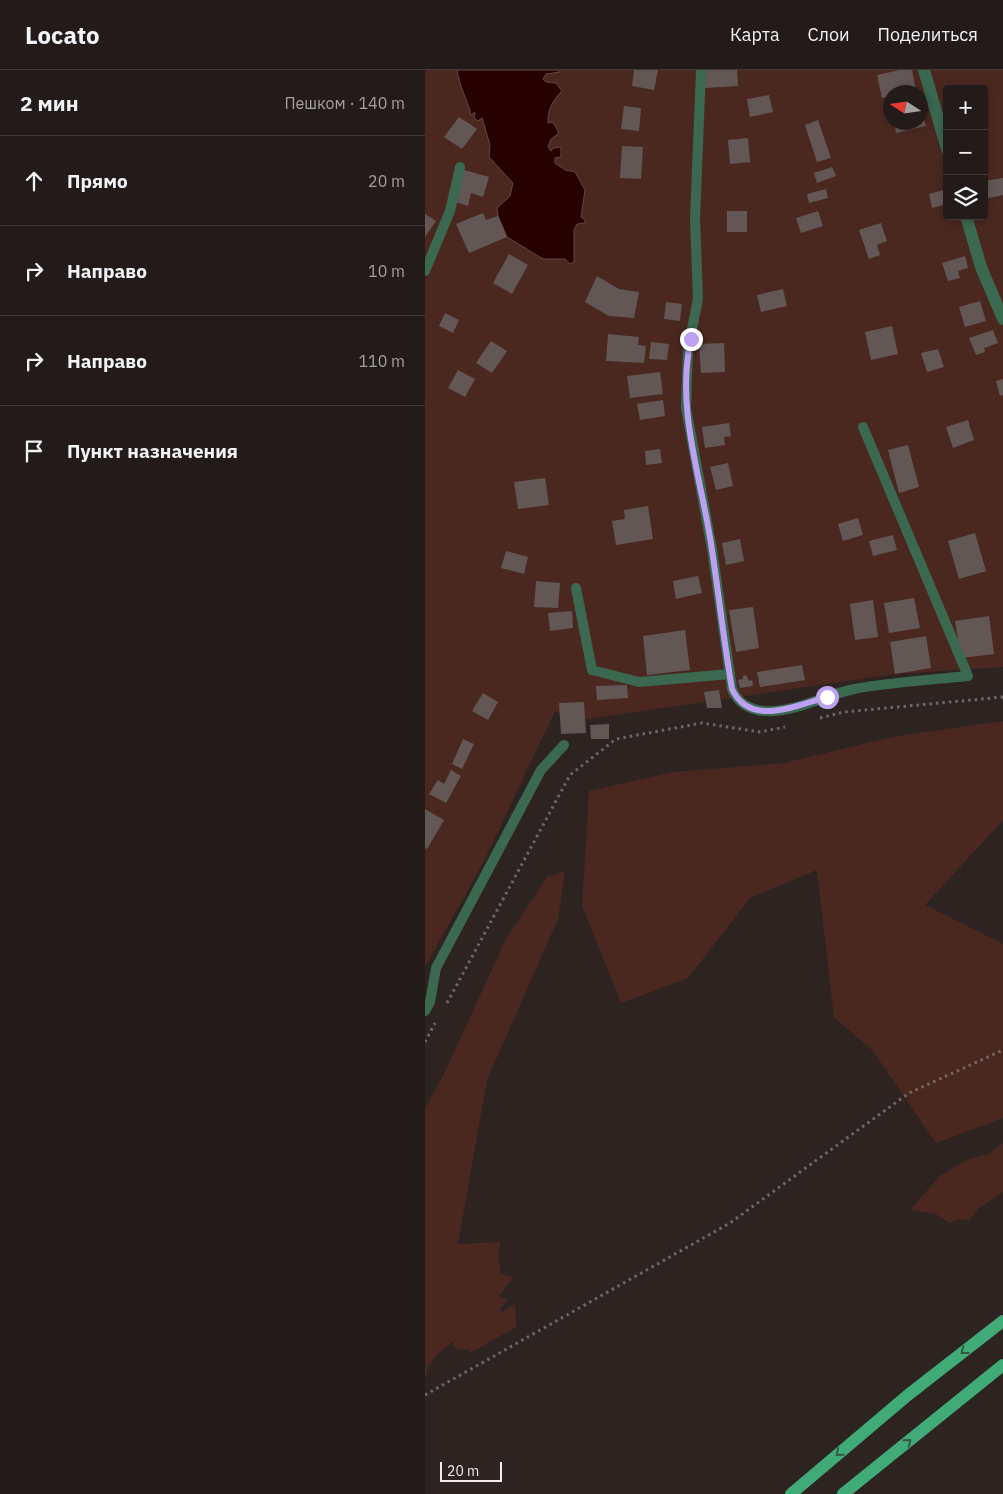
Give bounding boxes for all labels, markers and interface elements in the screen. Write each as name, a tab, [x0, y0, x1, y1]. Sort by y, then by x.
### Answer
text: Locato	[25, 19, 100, 51]
text: Карта	[730, 23, 780, 46]
text: Слои	[808, 23, 850, 46]
text: Поделиться	[878, 23, 978, 46]
north arrow	[883, 85, 928, 130]
map controls	[943, 85, 988, 220]
button: +	[943, 85, 988, 130]
text: 2 мин	[20, 89, 79, 117]
text: Пешком · 140 m	[284, 93, 405, 113]
button: −	[943, 130, 988, 175]
icon: ahead	[20, 167, 48, 195]
text: Прямо	[67, 169, 128, 193]
text: 20 m	[368, 171, 405, 191]
button: layers	[943, 175, 988, 220]
icon: right	[20, 257, 48, 285]
text: Направо	[67, 259, 147, 283]
text: 10 m	[368, 261, 405, 281]
route end	[680, 328, 703, 351]
icon: right	[20, 347, 48, 375]
text: Направо	[67, 349, 147, 373]
text: 110 m	[358, 351, 405, 371]
icon: arrive	[20, 437, 48, 465]
text: Пункт назначения	[67, 439, 238, 463]
route start	[816, 686, 839, 709]
one-way arrow	[961, 1345, 970, 1354]
one-way arrow	[902, 1439, 911, 1447]
one-way arrow	[835, 1448, 844, 1457]
scale bar	[440, 1459, 503, 1482]
text: 20 m	[447, 1462, 479, 1480]

